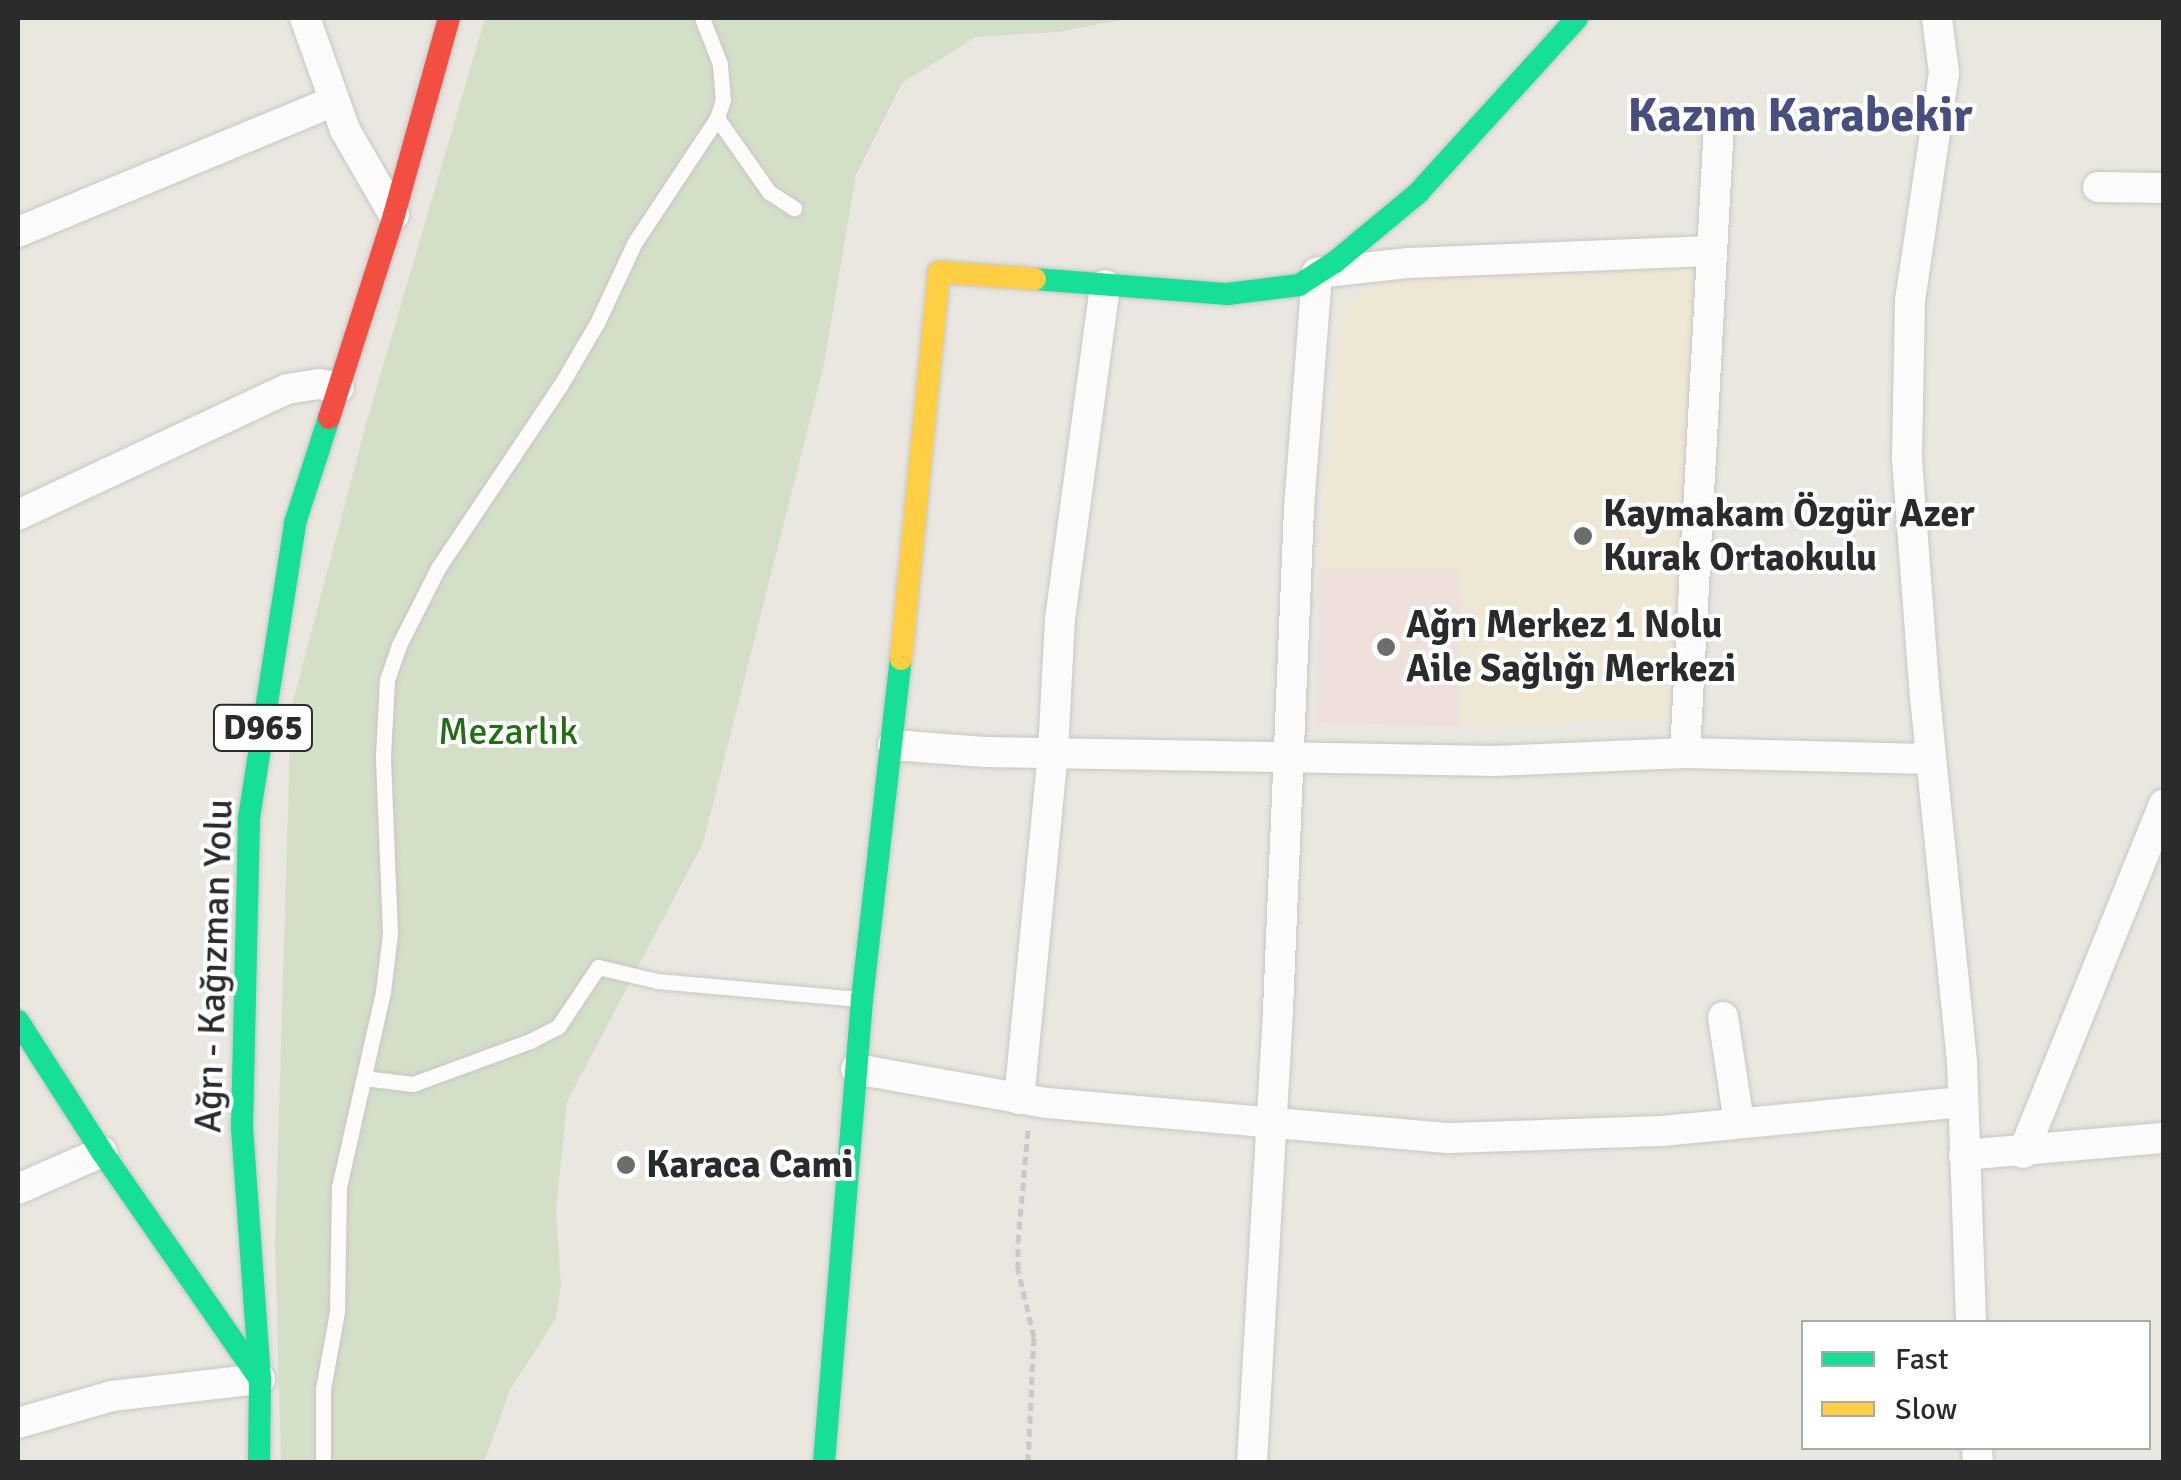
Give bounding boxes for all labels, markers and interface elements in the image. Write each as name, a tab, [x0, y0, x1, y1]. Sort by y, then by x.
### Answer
district label: Kazım Karabekir	[1627, 87, 1973, 145]
place label: Kaymakam Özgür Azer Kurak Ortaokulu	[1603, 491, 1975, 580]
marker: Kaymakam Özgür Azer Kurak Ortaokulu	[1572, 525, 1594, 547]
place label: Ağrı Merkez 1 Nolu Aile Sağlığı Merkezi	[1406, 602, 1736, 692]
marker: Ağrı Merkez 1 Nolu Aile Sağlığı Merkezi	[1375, 636, 1397, 658]
road number: D965	[210, 698, 316, 758]
park label: Mezarlık	[438, 709, 578, 755]
street label: Ağrı - Kağızman Yolu	[185, 798, 243, 1134]
place label: Karaca Cami	[646, 1142, 854, 1188]
marker: Karaca Cami	[615, 1154, 637, 1176]
legend	[1801, 1320, 2151, 1450]
text: Fast	[1895, 1341, 1948, 1378]
text: Slow	[1895, 1391, 1957, 1428]

